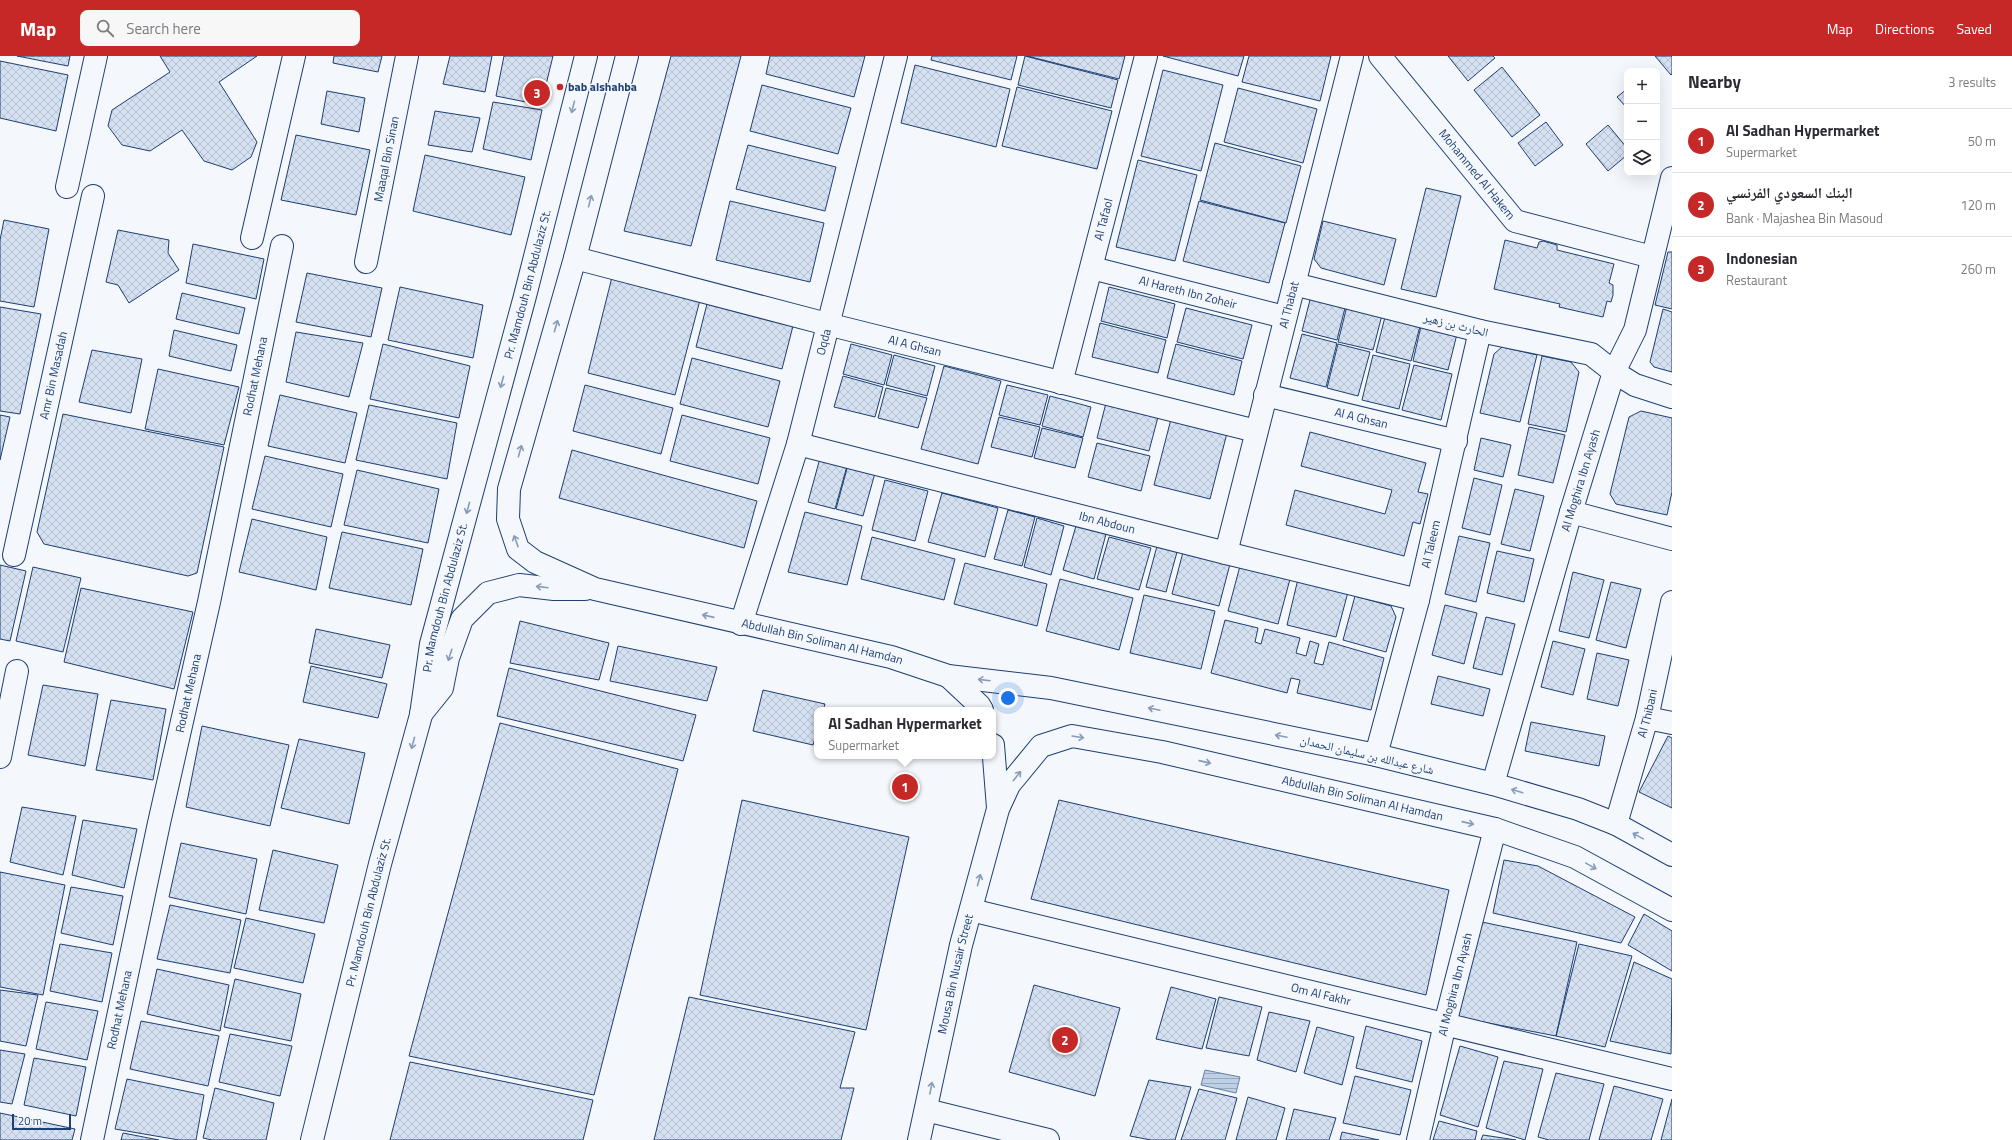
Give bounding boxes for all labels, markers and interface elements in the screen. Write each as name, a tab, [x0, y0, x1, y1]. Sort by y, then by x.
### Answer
search box	[80, 10, 360, 46]
text: Map	[20, 14, 56, 43]
icon: search	[94, 17, 116, 39]
text: Search here	[126, 17, 201, 40]
text: Map	[1827, 18, 1853, 39]
text: Directions	[1875, 18, 1934, 39]
text: Saved	[1956, 18, 1992, 39]
map controls	[1624, 68, 1660, 176]
button: +	[1624, 68, 1660, 104]
text: Nearby	[1688, 69, 1741, 95]
text: 3 results	[1948, 72, 1996, 92]
place label: bab alshahba	[568, 77, 637, 96]
pin: 3	[524, 78, 550, 108]
marker: bab alshahba	[555, 82, 565, 92]
one-way arrow	[569, 101, 577, 114]
button: −	[1624, 104, 1660, 140]
street label: Maaqal Bin Sinan	[368, 114, 404, 203]
text: Al Sadhan Hypermarket	[1726, 119, 1880, 142]
street label: Mohammed Al Hakem	[1434, 125, 1520, 224]
text: 1	[1697, 131, 1705, 151]
text: 50 m	[1968, 131, 1996, 151]
button: layers	[1624, 140, 1660, 176]
text: Supermarket	[1726, 142, 1797, 162]
text: البنك السعودي الفرنسي	[1726, 181, 1853, 204]
one-way arrow	[587, 195, 594, 208]
text: 2	[1697, 195, 1705, 215]
text: 120 m	[1960, 195, 1996, 215]
street label: Al Tafaol	[1088, 196, 1118, 242]
street label: Pr. Mamdouh Bin Abdulaziz St.	[498, 207, 556, 361]
text: Bank · Majashea Bin Masoud	[1726, 208, 1883, 228]
text: Indonesian	[1726, 247, 1798, 270]
text: 3	[1697, 259, 1705, 279]
text: 260 m	[1960, 259, 1996, 279]
street label: Al Hareth Ibn Zoheir	[1137, 270, 1239, 314]
text: Restaurant	[1726, 270, 1787, 290]
street label: Al Thabat	[1273, 278, 1304, 330]
street label: الحارث بن زهير	[1421, 307, 1490, 342]
one-way arrow	[553, 320, 560, 333]
street label: Oqda	[811, 327, 836, 357]
street label: Amr Bin Masadah	[34, 329, 72, 421]
street label: Al A Ghsan	[886, 330, 944, 361]
street label: Rodhat Mehana	[237, 335, 272, 417]
one-way arrow	[498, 376, 505, 389]
street label: Al A Ghsan	[1333, 402, 1390, 433]
street label: Al Moghira Ibn Ayash	[1556, 427, 1605, 534]
one-way arrow	[517, 445, 524, 458]
one-way arrow	[464, 501, 471, 514]
street label: Ibn Abdoun	[1077, 506, 1137, 539]
street label: Al Taleem	[1416, 518, 1445, 570]
street label: Pr. Mamdouh Bin Abdulaziz St.	[417, 520, 472, 673]
one-way arrow	[511, 535, 519, 547]
one-way arrow	[536, 584, 549, 591]
one-way arrow	[702, 612, 715, 620]
street label: Abdullah Bin Soliman Al Hamdan	[740, 613, 906, 669]
one-way arrow	[445, 649, 453, 661]
street label: Rodhat Mehana	[170, 652, 206, 734]
one-way arrow	[978, 676, 991, 684]
street label: Al Thibani	[1632, 687, 1662, 740]
your location	[998, 688, 1018, 708]
one-way arrow	[1148, 705, 1161, 713]
popup	[814, 707, 996, 759]
text: Al Sadhan Hypermarket	[828, 712, 982, 735]
street label: شارع عبدالله بن سليمان الحمدان	[1298, 730, 1436, 779]
one-way arrow	[1275, 731, 1288, 739]
one-way arrow	[1071, 733, 1084, 741]
text: Supermarket	[828, 735, 899, 755]
one-way arrow	[409, 736, 416, 749]
one-way arrow	[1198, 759, 1211, 767]
street label: Abdullah Bin Soliman Al Hamdan	[1280, 770, 1445, 826]
one-way arrow	[1012, 771, 1021, 782]
pin: 1	[892, 772, 918, 802]
one-way arrow	[1510, 787, 1523, 794]
one-way arrow	[1462, 819, 1475, 827]
one-way arrow	[1632, 832, 1644, 840]
street label: Pr. Mamdouh Bin Abdulaziz St.	[340, 835, 396, 989]
one-way arrow	[1585, 862, 1597, 870]
one-way arrow	[976, 874, 983, 887]
street label: Mousa Bin Nusair Street	[932, 911, 978, 1036]
street label: Al Moghira Ibn Ayash	[1433, 931, 1477, 1038]
street label: Rodhat Mehana	[101, 968, 137, 1051]
street label: Om Al Fakhr	[1289, 977, 1353, 1010]
pin: 2	[1052, 1025, 1078, 1055]
one-way arrow	[927, 1082, 935, 1095]
scale bar	[12, 1112, 71, 1131]
text: 20 m	[18, 1113, 42, 1129]

